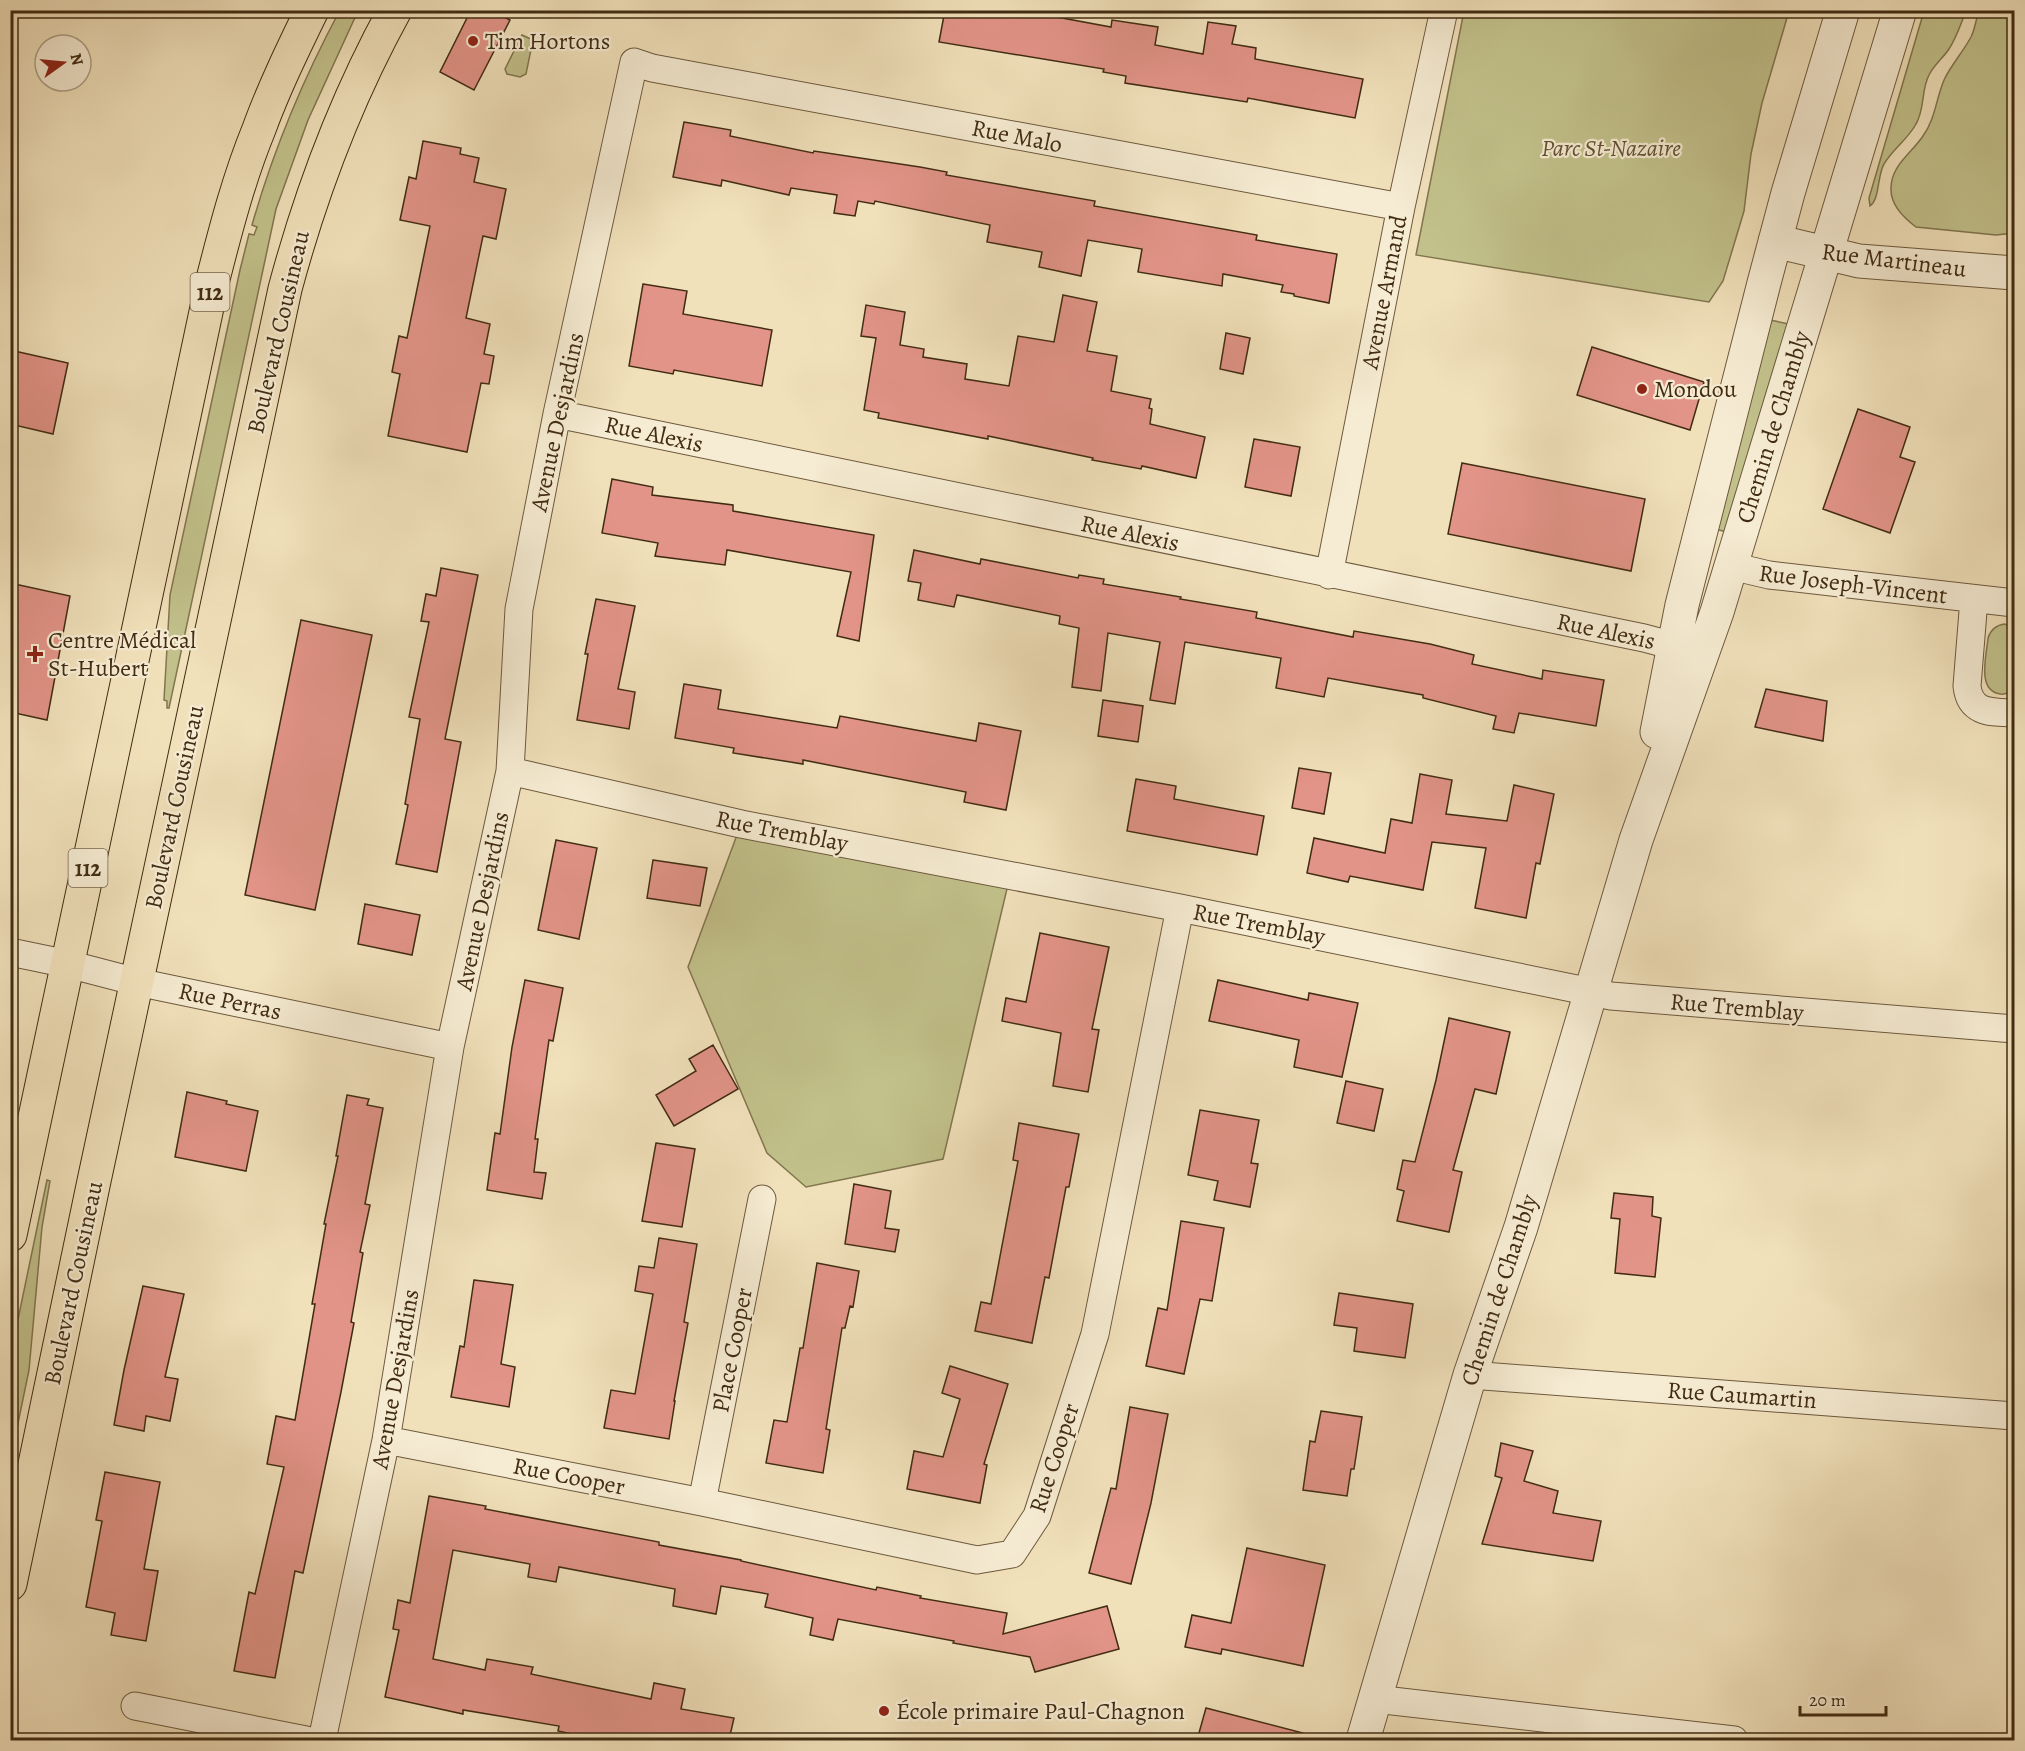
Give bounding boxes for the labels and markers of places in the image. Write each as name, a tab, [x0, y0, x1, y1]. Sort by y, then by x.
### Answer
place label: Tim Hortons	[485, 25, 610, 57]
marker: Tim Hortons	[466, 34, 480, 48]
place label: Mondou	[1654, 373, 1737, 405]
marker: Mondou	[1635, 382, 1649, 396]
place label: Centre Médical St-Hubert	[48, 624, 196, 684]
marker: Centre Médical St-Hubert	[26, 645, 44, 663]
place label: École primaire Paul-Chagnon	[896, 1695, 1185, 1727]
marker: École primaire Paul-Chagnon	[877, 1704, 891, 1718]

